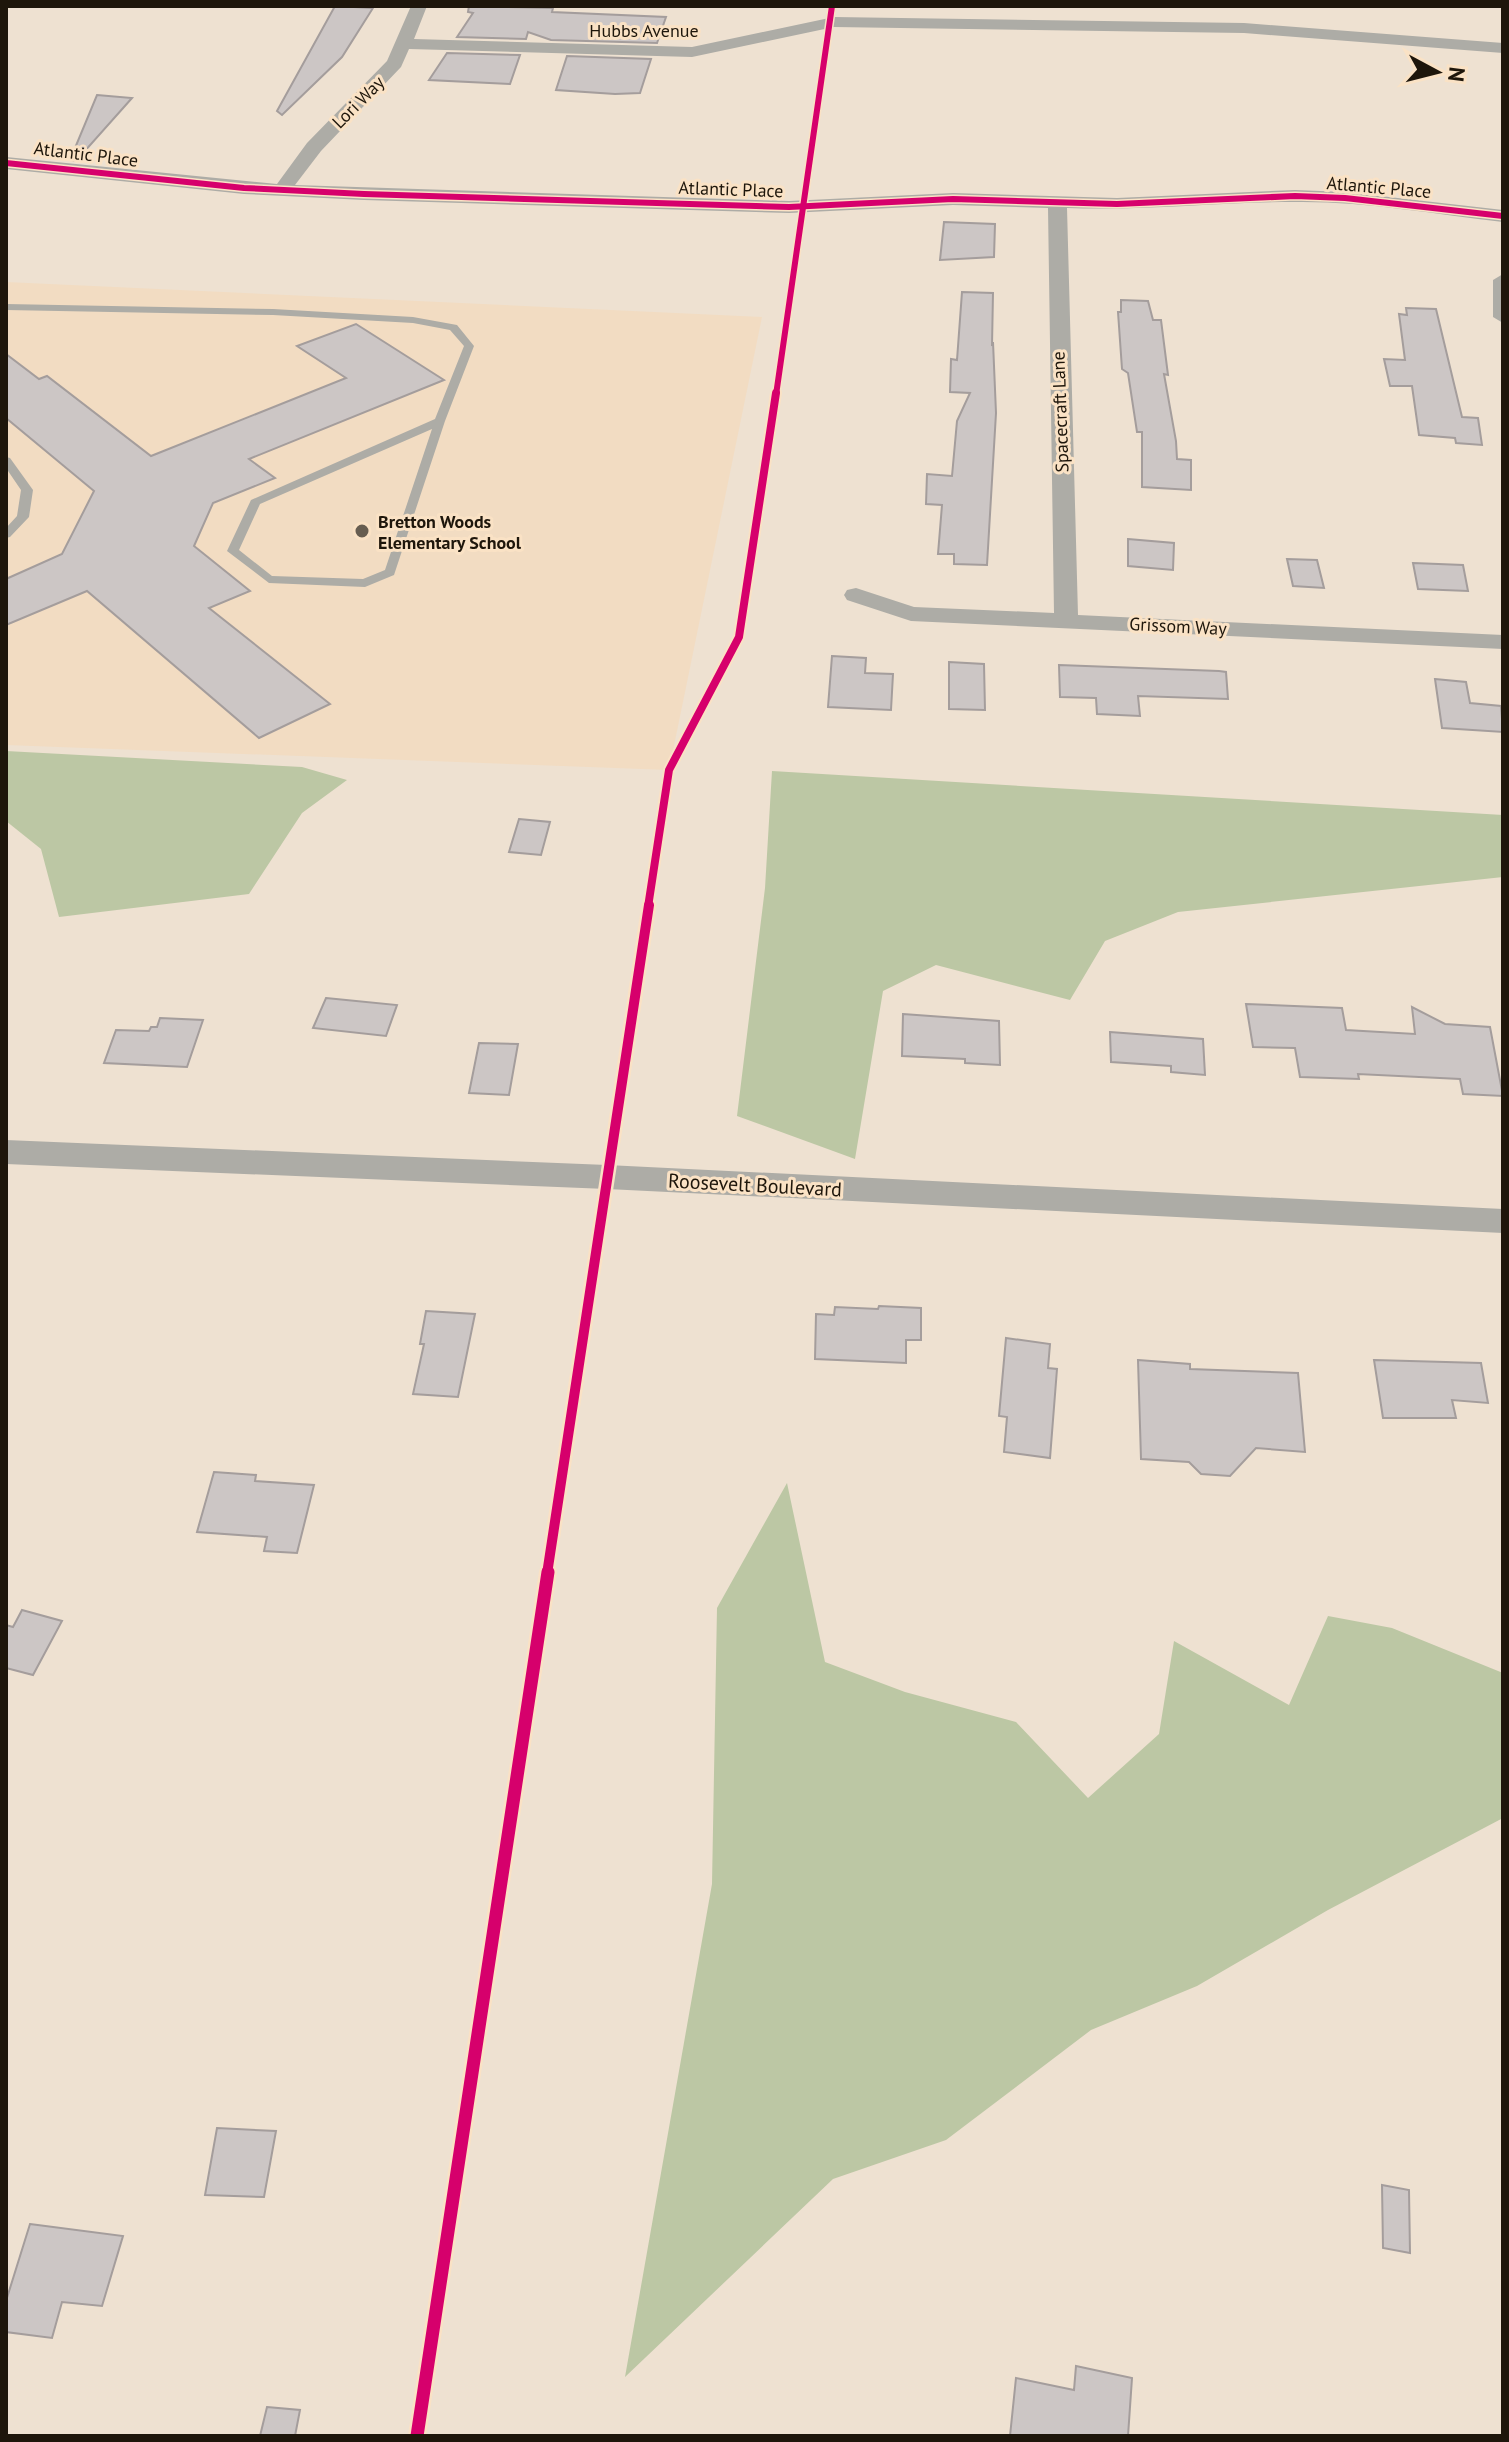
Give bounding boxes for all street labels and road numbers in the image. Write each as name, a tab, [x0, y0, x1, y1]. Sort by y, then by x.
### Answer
street label: Hubbs Avenue	[589, 19, 699, 42]
street label: Lori Way	[327, 71, 389, 133]
street label: Atlantic Place	[33, 136, 139, 172]
street label: Atlantic Place	[1326, 171, 1432, 203]
street label: Atlantic Place	[678, 176, 784, 202]
street label: Spacecraft Lane	[1046, 351, 1074, 473]
street label: Grissom Way	[1129, 612, 1228, 640]
street label: Roosevelt Boulevard	[667, 1167, 843, 1203]

